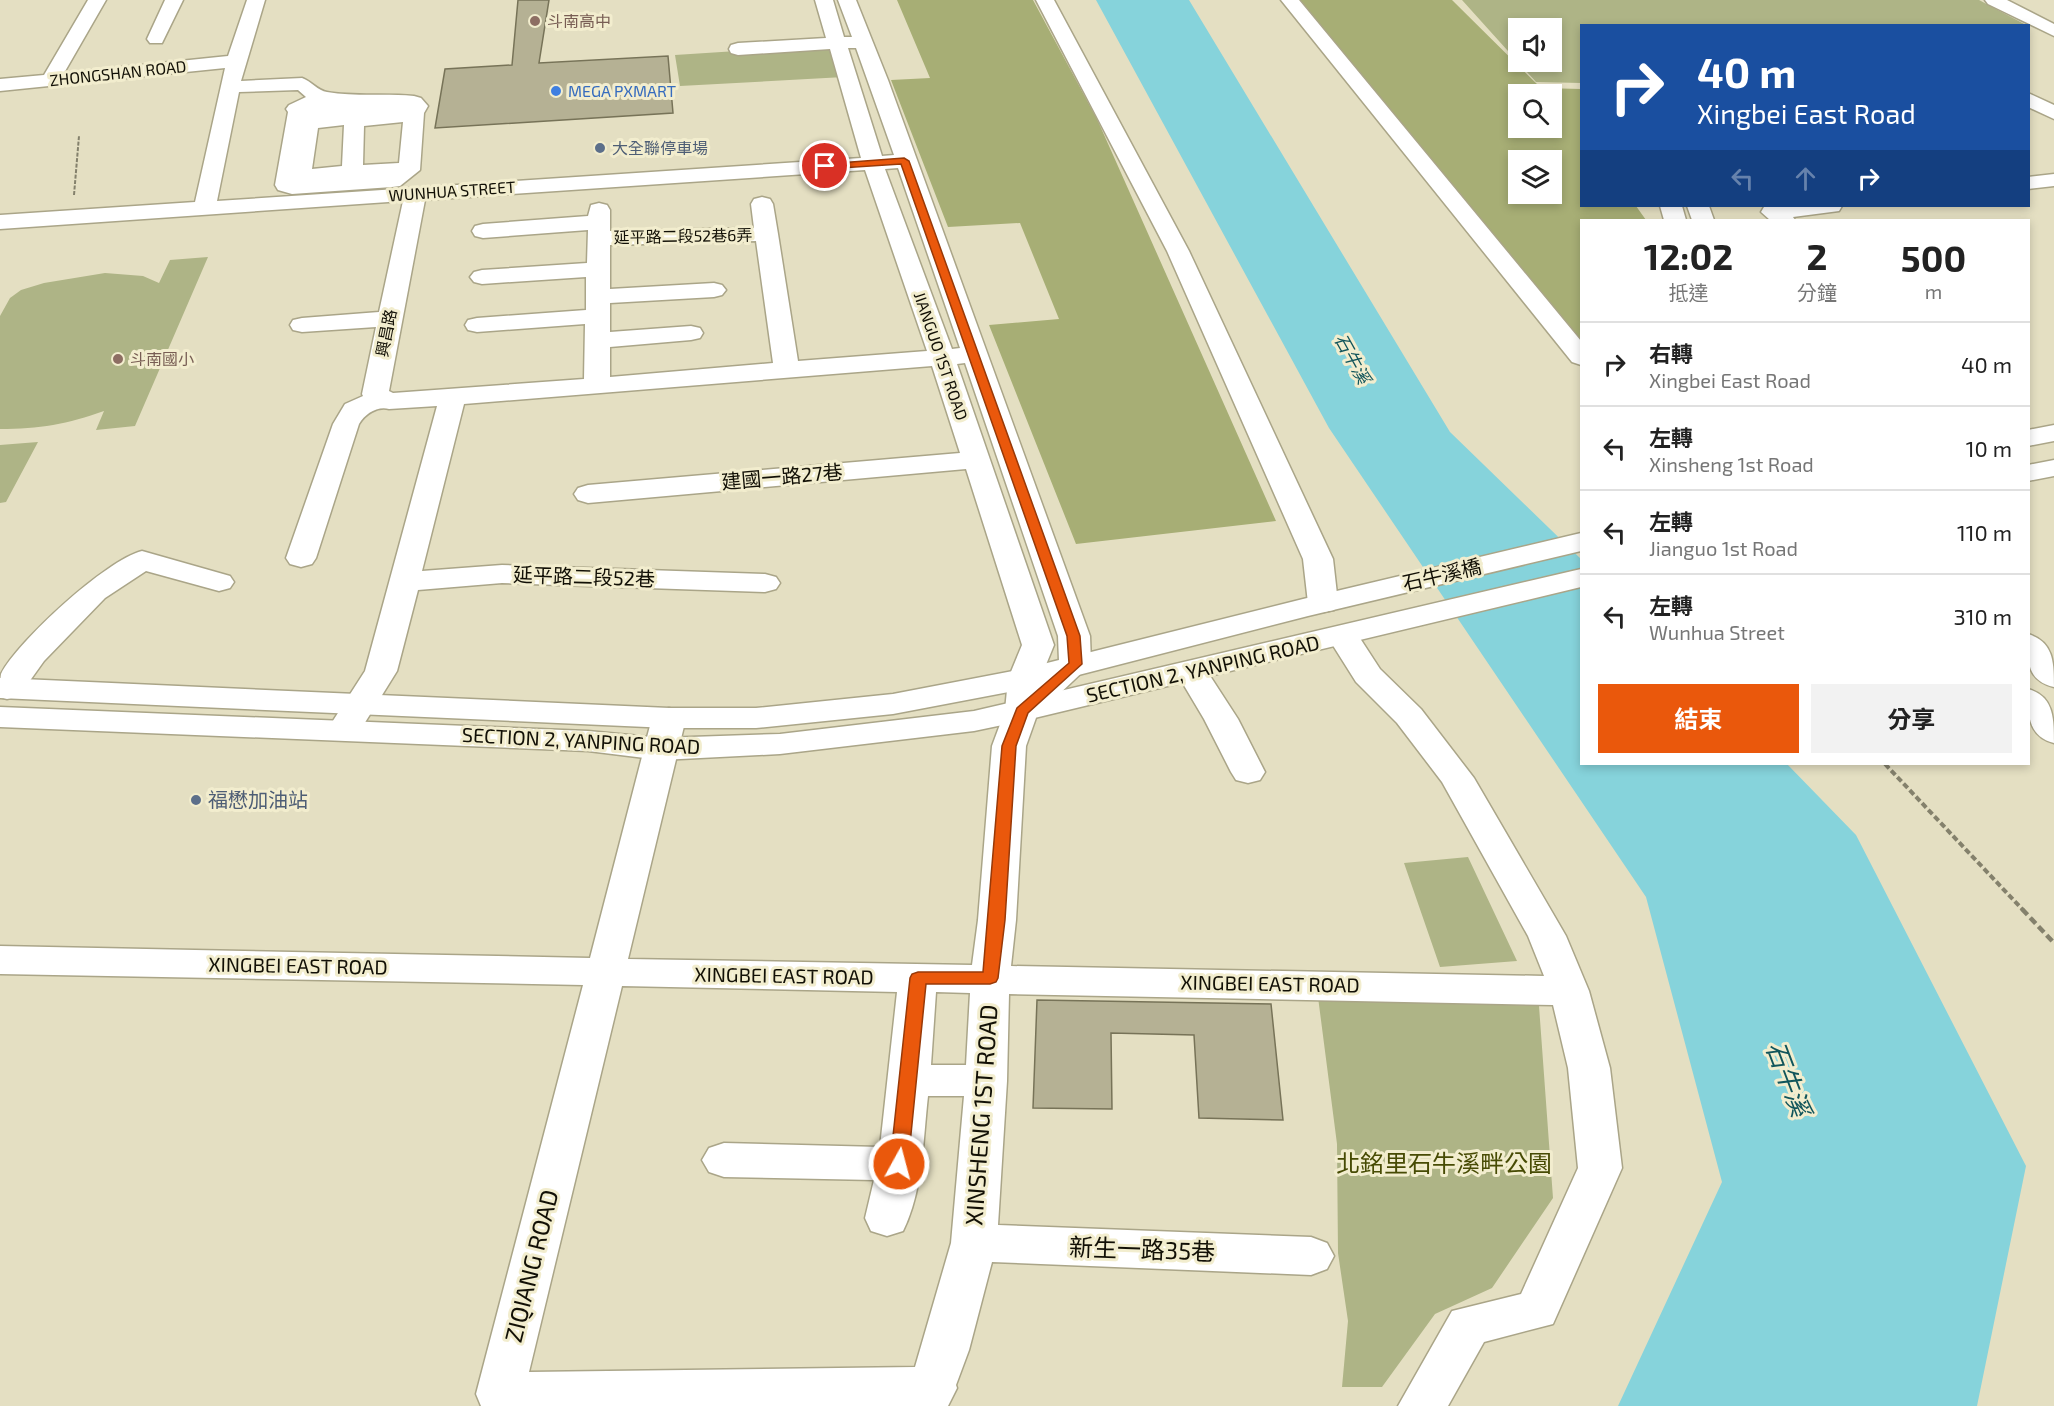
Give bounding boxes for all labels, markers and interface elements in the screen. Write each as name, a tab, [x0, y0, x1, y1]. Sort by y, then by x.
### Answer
place label: 斗南高中	[547, 11, 611, 30]
marker: 斗南高中	[528, 14, 542, 28]
map controls	[1508, 18, 1562, 204]
button: sound	[1508, 18, 1562, 72]
text: 40 m	[1697, 46, 1796, 96]
icon: right	[1598, 48, 1676, 126]
street label: ZHONGSHAN ROAD	[49, 56, 187, 89]
place label: MEGA PXMART	[568, 81, 676, 100]
marker: MEGA PXMART	[549, 84, 563, 98]
button: search	[1508, 84, 1562, 138]
text: Xingbei East Road	[1697, 97, 1916, 129]
place label: 大全聯停車場	[612, 138, 708, 157]
pin	[799, 140, 850, 191]
marker: 大全聯停車場	[593, 141, 607, 155]
icon: arrive	[808, 149, 841, 182]
button: layers	[1508, 150, 1562, 204]
icon: left	[1726, 162, 1759, 195]
icon: ahead	[1789, 162, 1822, 195]
icon: right	[1852, 162, 1885, 195]
street label: WUNHUA STREET	[388, 177, 516, 204]
street label: 延平路二段52巷6弄	[613, 225, 753, 246]
text: 12:02	[1644, 234, 1733, 277]
text: 2	[1807, 234, 1827, 277]
text: 500	[1901, 236, 1966, 279]
text: m	[1925, 279, 1942, 303]
text: 抵達	[1669, 280, 1709, 304]
text: 分鐘	[1797, 280, 1837, 304]
street label: JIANGUO 1ST ROAD	[911, 289, 972, 423]
street label: 興昌路	[372, 308, 399, 358]
water label: 石牛溪	[1330, 330, 1377, 390]
text: 右轉	[1649, 340, 1693, 366]
icon: right	[1598, 348, 1631, 381]
place label: 斗南國小	[130, 349, 194, 368]
text: 40 m	[1961, 351, 2012, 377]
marker: 斗南國小	[111, 352, 125, 366]
text: Xingbei East Road	[1649, 368, 1811, 392]
text: 左轉	[1649, 424, 1693, 450]
icon: left	[1598, 432, 1631, 465]
text: 10 m	[1966, 435, 2012, 461]
text: Xinsheng 1st Road	[1649, 452, 1814, 476]
street label: 建國一路27巷	[720, 459, 843, 493]
text: 左轉	[1649, 508, 1693, 534]
icon: left	[1598, 516, 1631, 549]
text: 110 m	[1957, 519, 2012, 545]
text: Jianguo 1st Road	[1649, 536, 1798, 560]
street label: 石牛溪橋	[1400, 553, 1483, 595]
street label: 延平路二段52巷	[513, 562, 655, 590]
text: 左轉	[1649, 592, 1693, 618]
icon: left	[1598, 600, 1631, 633]
text: 310 m	[1954, 603, 2012, 629]
text: Wunhua Street	[1649, 620, 1785, 644]
street label: SECTION 2, YANPING ROAD	[1084, 630, 1322, 707]
button: 結束	[1598, 684, 1799, 753]
button: 分享	[1811, 684, 2012, 753]
street label: SECTION 2, YANPING ROAD	[461, 722, 701, 758]
place label: 福懋加油站	[208, 787, 308, 811]
marker: 福懋加油站	[189, 793, 203, 807]
street label: XINGBEI EAST ROAD	[208, 951, 388, 979]
street label: XINGBEI EAST ROAD	[694, 961, 874, 989]
street label: XINGBEI EAST ROAD	[1180, 969, 1360, 997]
street label: XINSHENG 1ST ROAD	[958, 1003, 1003, 1226]
water label: 石牛溪	[1761, 1036, 1819, 1124]
position arrow	[867, 1132, 931, 1196]
park label: 北銘里石牛溪畔公園	[1336, 1148, 1552, 1177]
street label: ZIQIANG ROAD	[498, 1186, 563, 1345]
street label: 新生一路35巷	[1068, 1231, 1216, 1266]

